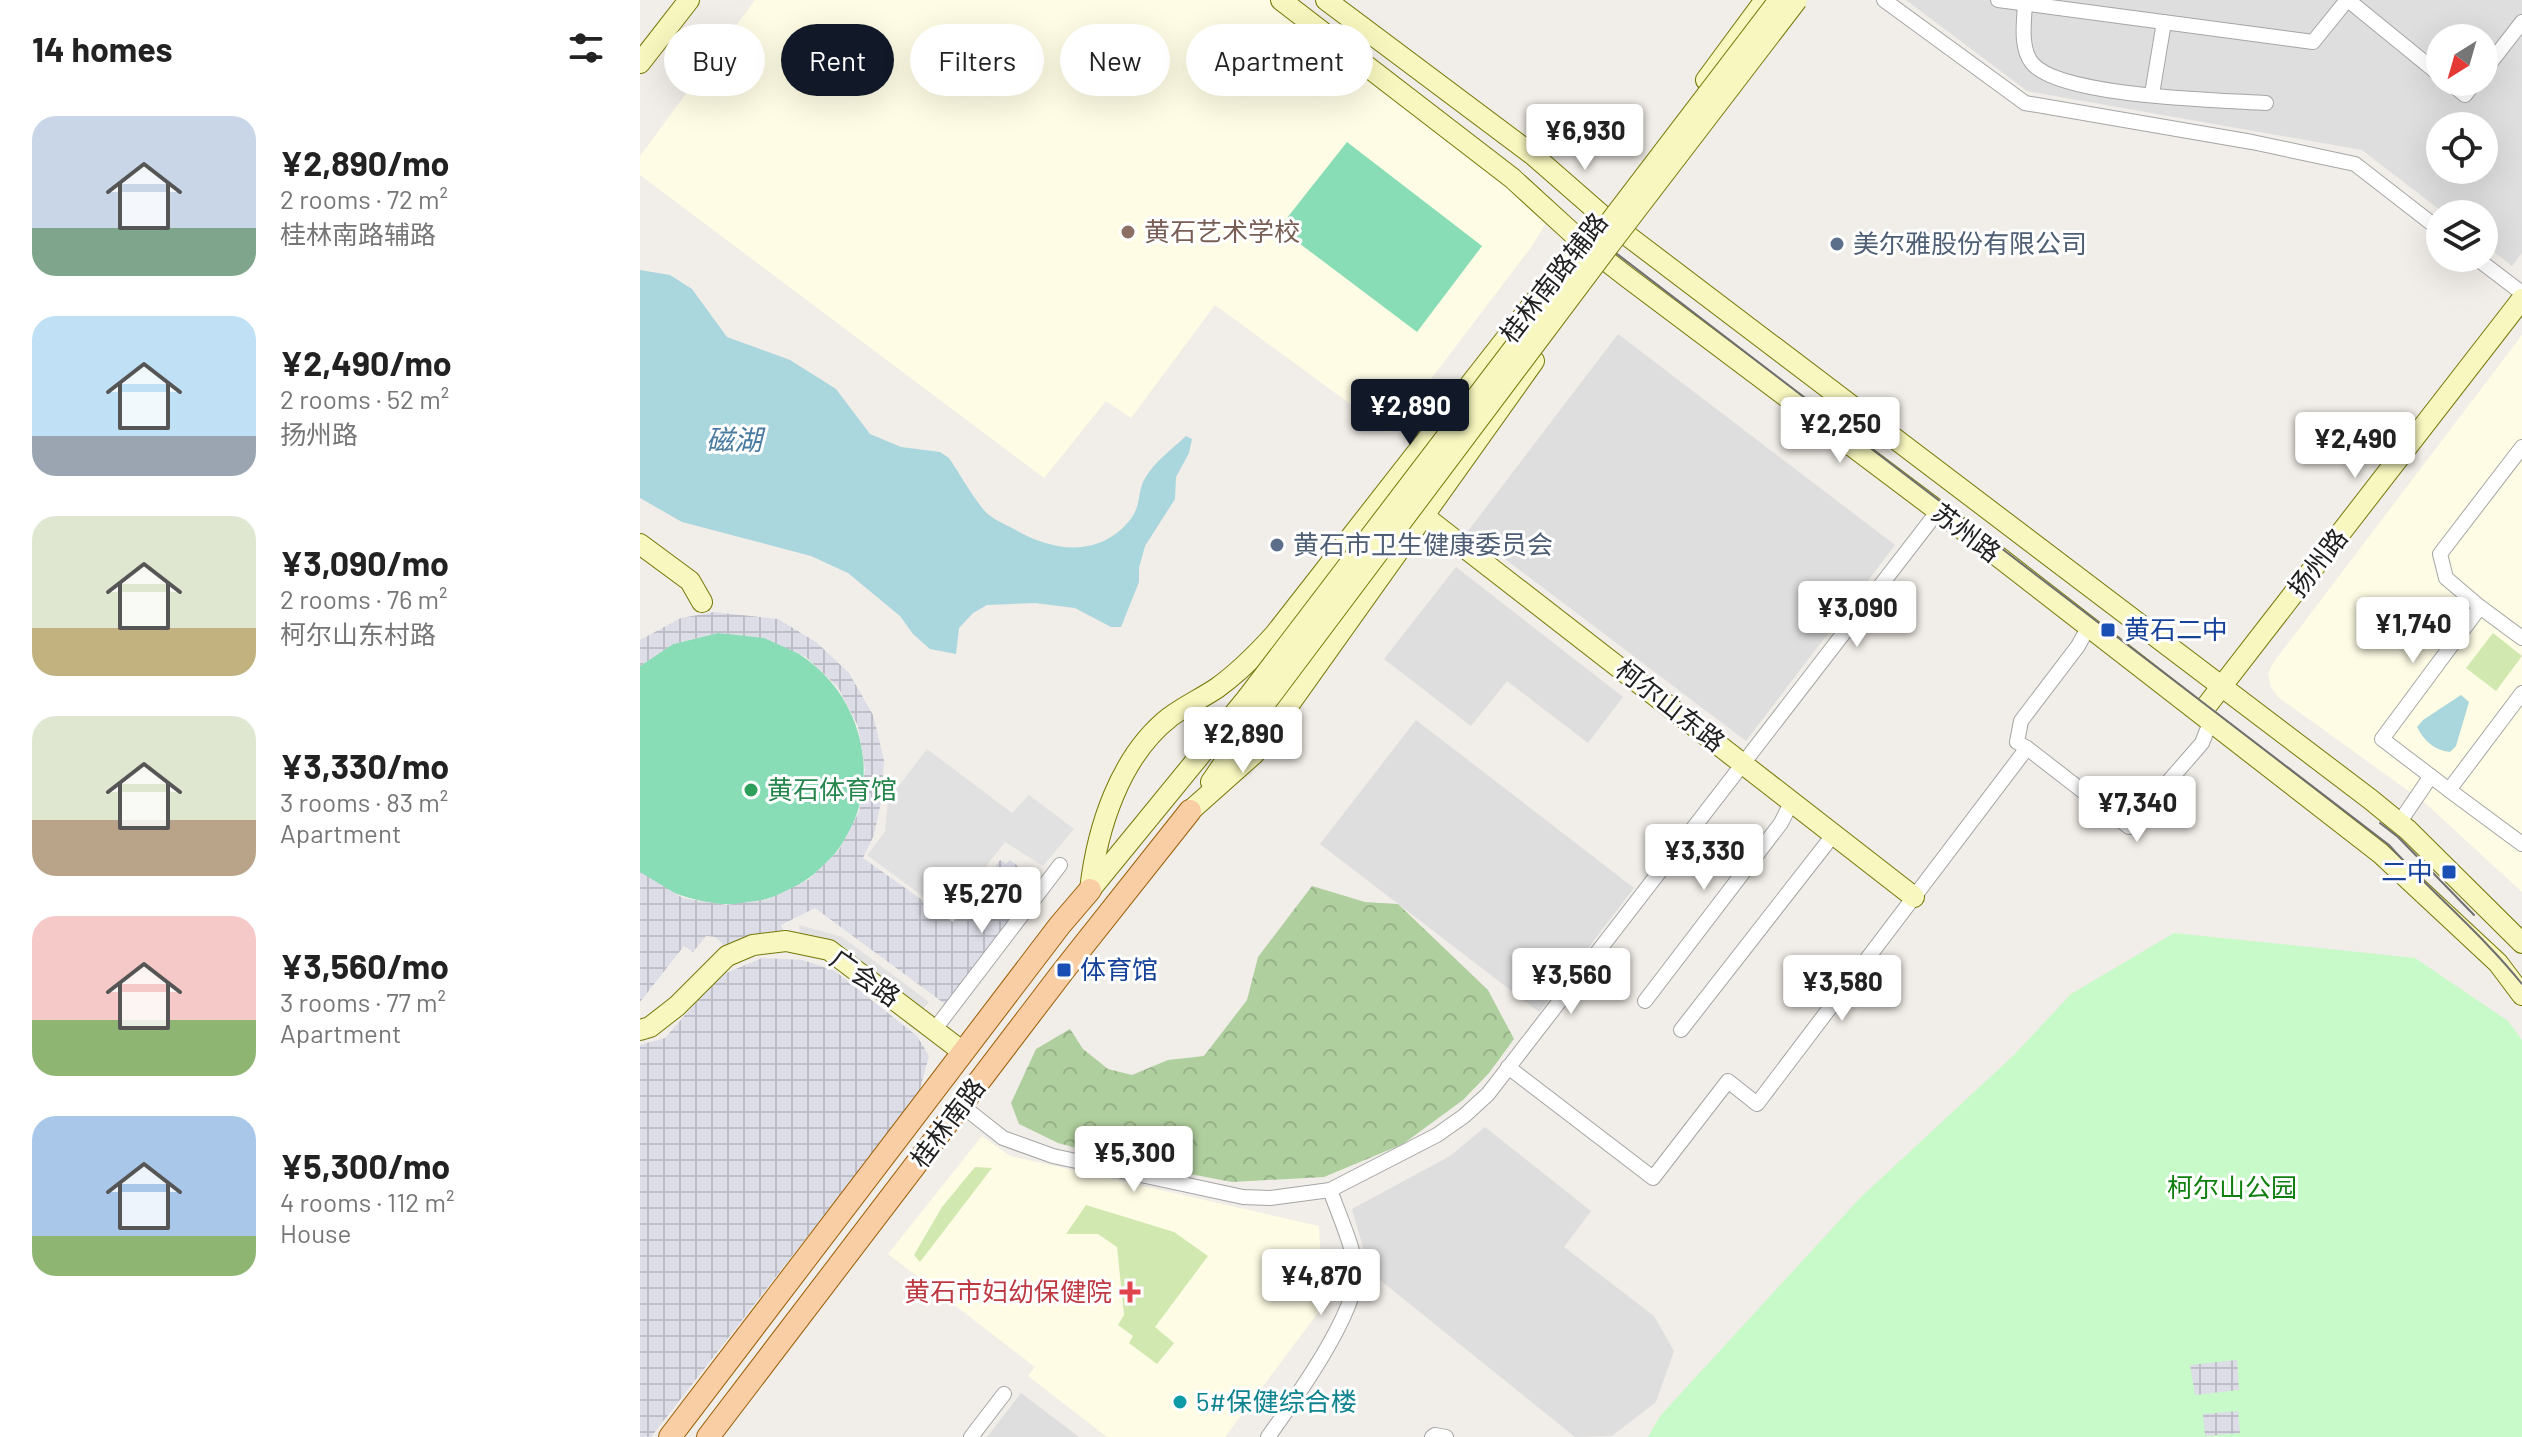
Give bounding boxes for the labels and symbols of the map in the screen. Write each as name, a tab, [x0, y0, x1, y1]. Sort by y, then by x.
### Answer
north arrow	[2426, 24, 2498, 96]
pin: ¥6,930	[1520, 104, 1650, 172]
street label: 桂林南路辅路	[1493, 206, 1613, 348]
place label: 黄石艺术学校	[1144, 215, 1300, 246]
marker: 黄石艺术学校	[1119, 223, 1137, 241]
place label: 美尔雅股份有限公司	[1853, 227, 2087, 258]
marker: 美尔雅股份有限公司	[1828, 235, 1846, 253]
pin: ¥2,890	[1345, 379, 1475, 447]
pin: ¥2,250	[1775, 397, 1905, 465]
pin: ¥2,490	[2290, 412, 2420, 480]
water label: 磁湖	[706, 422, 766, 456]
street label: 苏州路	[1926, 496, 2007, 568]
street label: 扬州路	[2281, 522, 2353, 602]
place label: 黄石市卫生健康委员会	[1293, 528, 1553, 559]
marker: 黄石市卫生健康委员会	[1268, 536, 1286, 554]
pin: ¥3,090	[1792, 581, 1922, 649]
pin: ¥1,740	[2348, 597, 2478, 665]
place label: 黄石二中	[2124, 613, 2228, 644]
marker: 黄石二中	[2099, 621, 2117, 639]
street label: 柯尔山东路	[1610, 653, 1732, 757]
pin: ¥2,890	[1178, 707, 1308, 775]
place label: 黄石体育馆	[767, 773, 897, 804]
pin: ¥7,340	[2072, 776, 2202, 844]
marker: 黄石体育馆	[742, 781, 760, 799]
pin: ¥3,330	[1639, 824, 1769, 892]
place label: 二中	[2381, 855, 2433, 886]
marker: 二中	[2440, 863, 2458, 881]
pin: ¥5,270	[917, 867, 1047, 935]
street label: 广会路	[825, 942, 907, 1012]
pin: ¥3,560	[1506, 948, 1636, 1016]
place label: 体育馆	[1080, 953, 1158, 984]
pin: ¥3,580	[1777, 955, 1907, 1023]
marker: 体育馆	[1055, 961, 1073, 979]
street label: 桂林南路	[903, 1071, 990, 1173]
pin: ¥5,300	[1069, 1126, 1199, 1194]
park label: 柯尔山公园	[2167, 1171, 2297, 1202]
pin: ¥4,870	[1256, 1249, 1386, 1317]
place label: 黄石市妇幼保健院	[904, 1275, 1112, 1306]
marker: 黄石市妇幼保健院	[1119, 1281, 1141, 1303]
place label: 5#保健综合楼	[1196, 1385, 1357, 1416]
marker: 5#保健综合楼	[1171, 1393, 1189, 1411]

